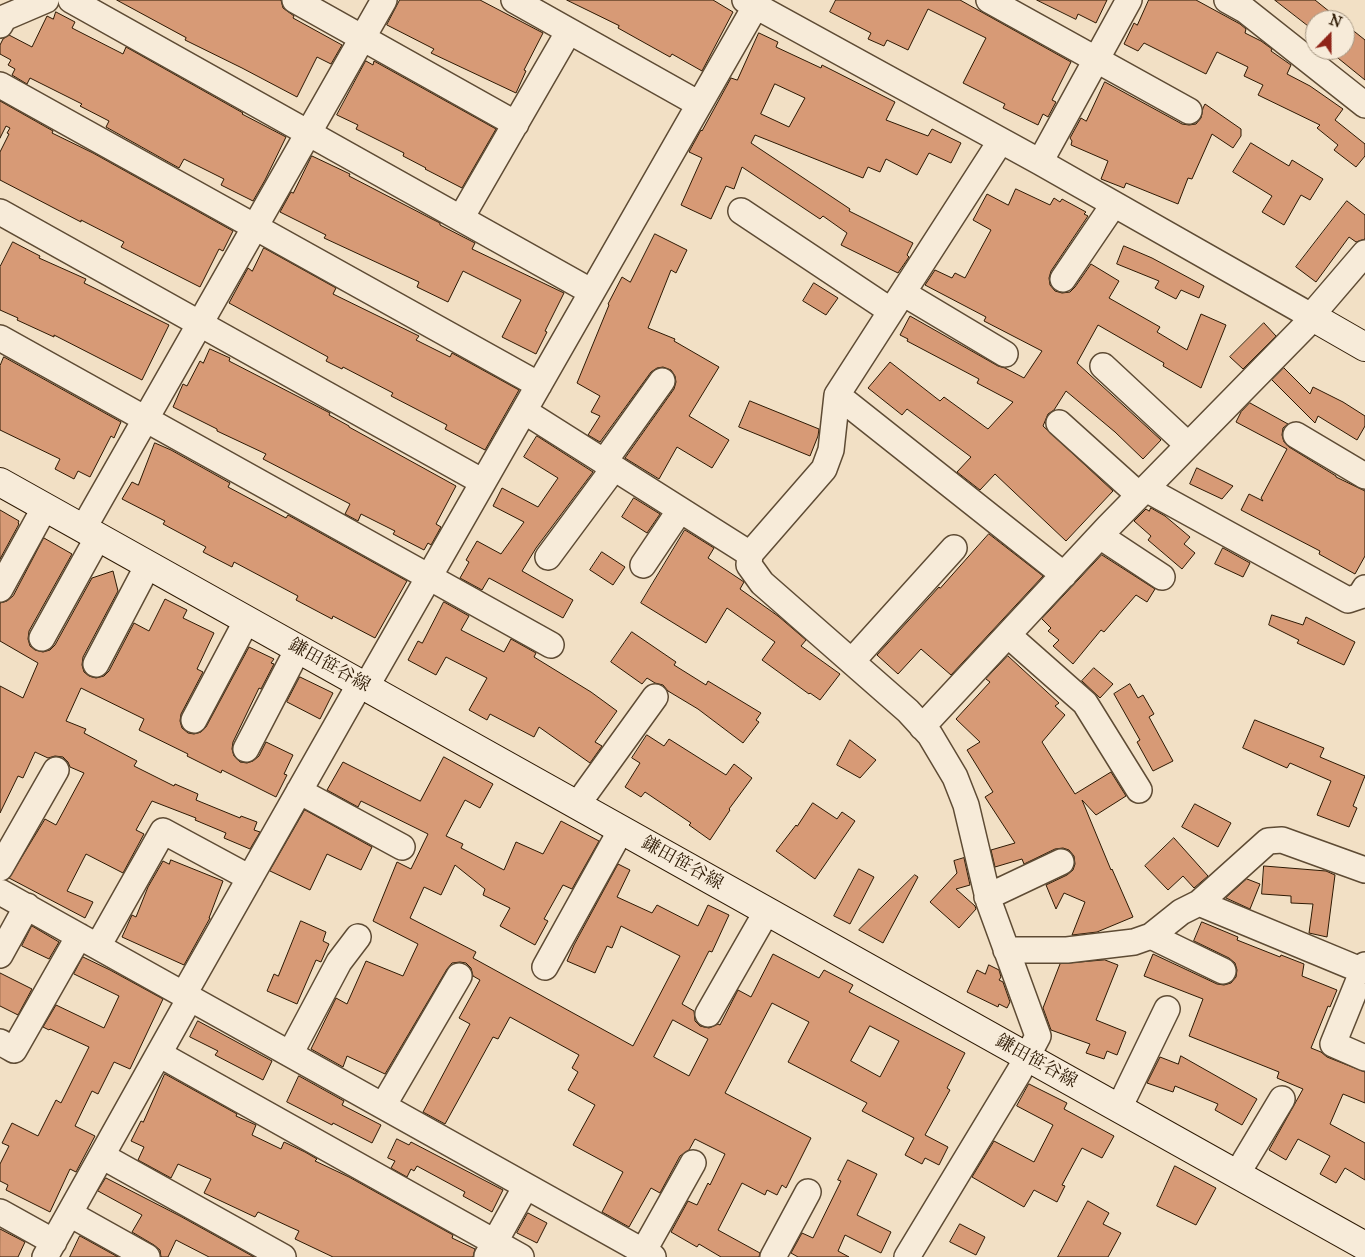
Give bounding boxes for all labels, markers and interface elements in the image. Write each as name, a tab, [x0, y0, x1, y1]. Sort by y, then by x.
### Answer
north arrow	[1305, 10, 1355, 60]
text: N	[1327, 11, 1344, 32]
street label: 鎌田笹谷線	[284, 635, 374, 697]
street label: 鎌田笹谷線	[637, 833, 727, 895]
street label: 鎌田笹谷線	[991, 1031, 1081, 1093]

